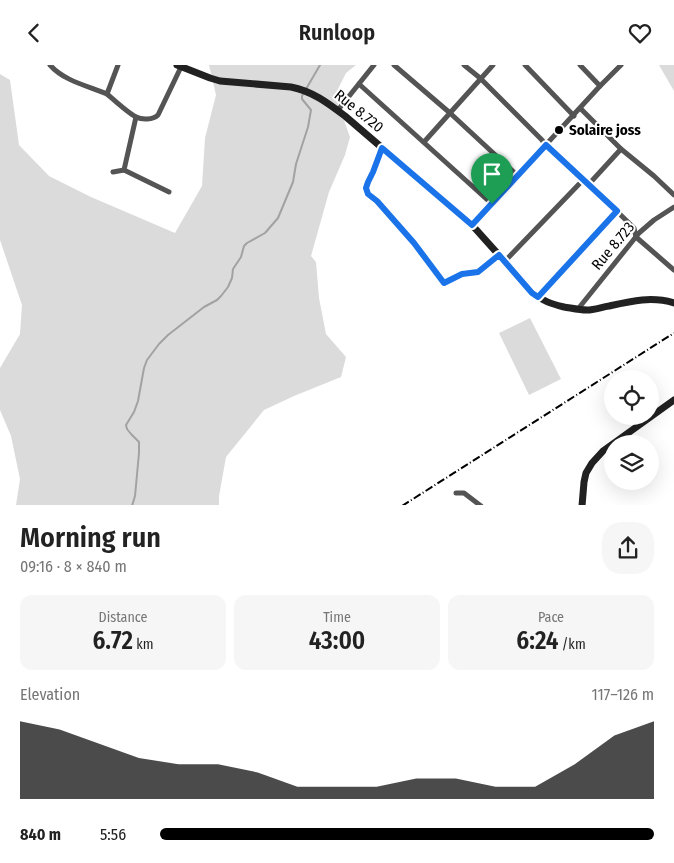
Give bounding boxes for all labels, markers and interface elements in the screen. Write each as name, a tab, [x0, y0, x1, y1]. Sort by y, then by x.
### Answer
icon: back	[20, 19, 48, 47]
text: Runloop	[299, 19, 375, 46]
icon: heart	[626, 19, 654, 47]
street label: Rue 8.720	[331, 86, 387, 136]
place label: Solaire joss	[569, 121, 641, 139]
marker: Solaire joss	[553, 124, 565, 136]
pin	[471, 153, 513, 204]
icon: arrive	[478, 160, 506, 188]
street label: Rue 8.723	[588, 218, 638, 274]
map controls	[604, 370, 659, 490]
button: locate	[604, 370, 659, 425]
button: layers	[604, 435, 659, 490]
text: Morning run	[20, 521, 161, 554]
button: share	[602, 522, 654, 574]
text: 09:16 · 8 × 840 m	[20, 557, 127, 576]
text: Distance	[99, 609, 148, 626]
text: Time	[323, 609, 351, 626]
text: Pace	[538, 609, 564, 626]
text: 6.72	[92, 626, 133, 656]
text: 43:00	[309, 626, 365, 656]
text: 6:24	[516, 626, 559, 656]
text: km	[133, 636, 154, 653]
text: /km	[559, 636, 586, 653]
text: Elevation	[20, 685, 80, 704]
text: 117–126 m	[592, 685, 654, 704]
text: 840 m	[20, 825, 61, 844]
text: 5:56	[100, 825, 126, 844]

